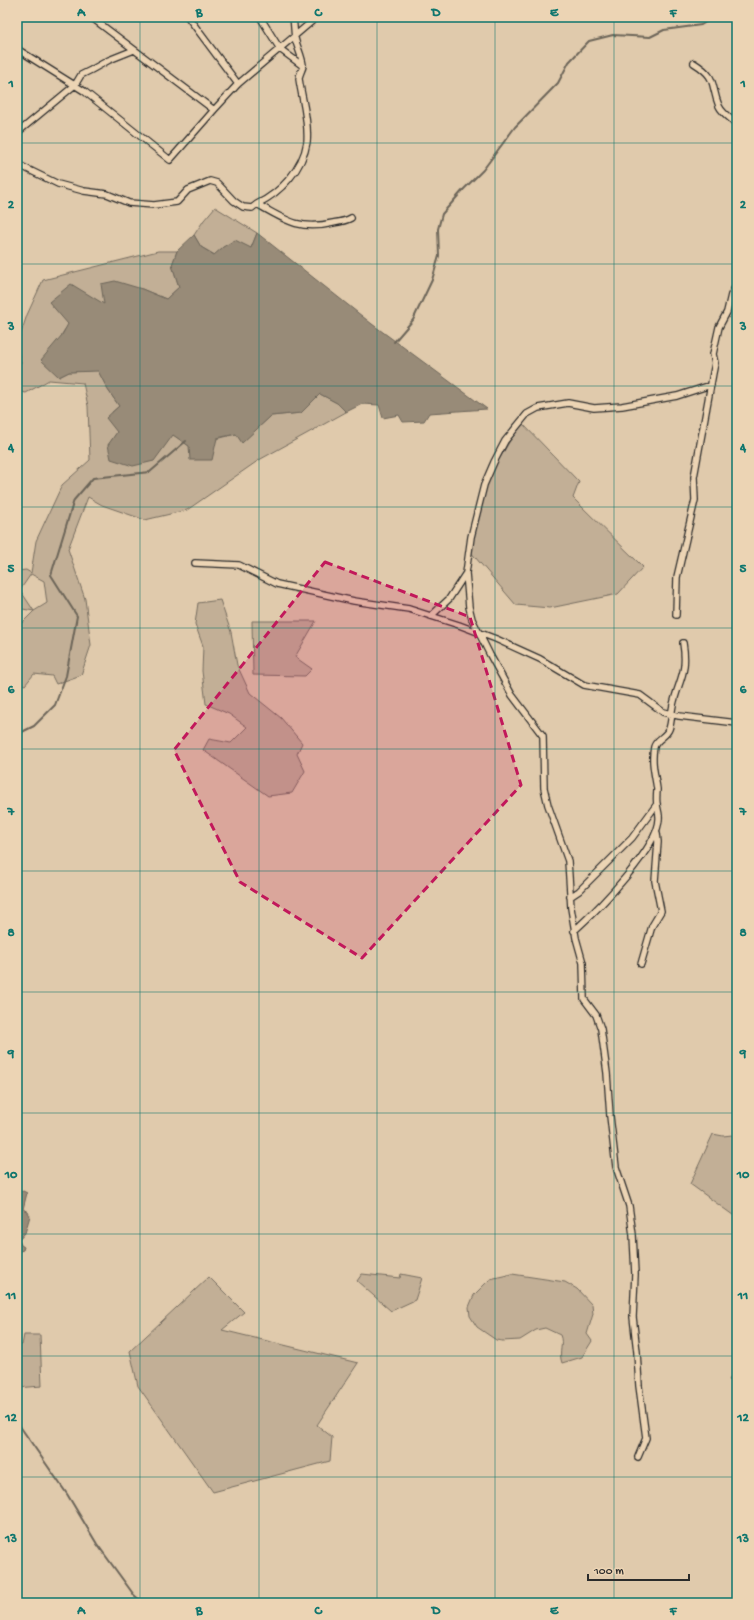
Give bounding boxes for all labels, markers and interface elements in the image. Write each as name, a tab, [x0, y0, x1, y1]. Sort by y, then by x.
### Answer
text: A	[76, 6, 86, 21]
text: B	[195, 6, 204, 21]
text: C	[313, 6, 323, 21]
text: D	[431, 6, 441, 21]
text: E	[550, 6, 559, 21]
text: F	[669, 6, 678, 21]
text: 1	[7, 77, 14, 92]
text: 1	[739, 77, 746, 92]
text: 2	[8, 198, 15, 213]
text: 2	[740, 198, 747, 213]
text: 3	[7, 320, 15, 335]
text: 3	[739, 320, 747, 335]
text: 4	[7, 441, 15, 456]
text: 4	[739, 441, 747, 456]
text: 5	[8, 562, 15, 577]
text: 5	[740, 562, 747, 577]
text: 6	[8, 683, 15, 698]
text: 6	[740, 683, 747, 698]
text: 7	[7, 805, 16, 820]
text: 7	[739, 805, 748, 820]
text: 8	[7, 926, 15, 941]
text: 8	[739, 926, 747, 941]
text: 9	[7, 1047, 15, 1062]
text: 9	[739, 1047, 747, 1062]
text: 10	[4, 1168, 18, 1183]
text: 10	[736, 1168, 750, 1183]
text: 11	[5, 1289, 16, 1304]
text: 11	[737, 1289, 748, 1304]
text: 12	[4, 1411, 17, 1426]
text: 12	[736, 1411, 749, 1426]
text: 13	[4, 1532, 17, 1547]
text: 13	[736, 1532, 749, 1547]
scale bar	[588, 1556, 689, 1582]
text: 100 m	[593, 1565, 624, 1579]
text: A	[76, 1604, 86, 1619]
text: B	[195, 1604, 204, 1619]
text: C	[313, 1604, 323, 1619]
text: D	[431, 1604, 441, 1619]
text: E	[550, 1604, 559, 1619]
text: F	[669, 1604, 678, 1619]

